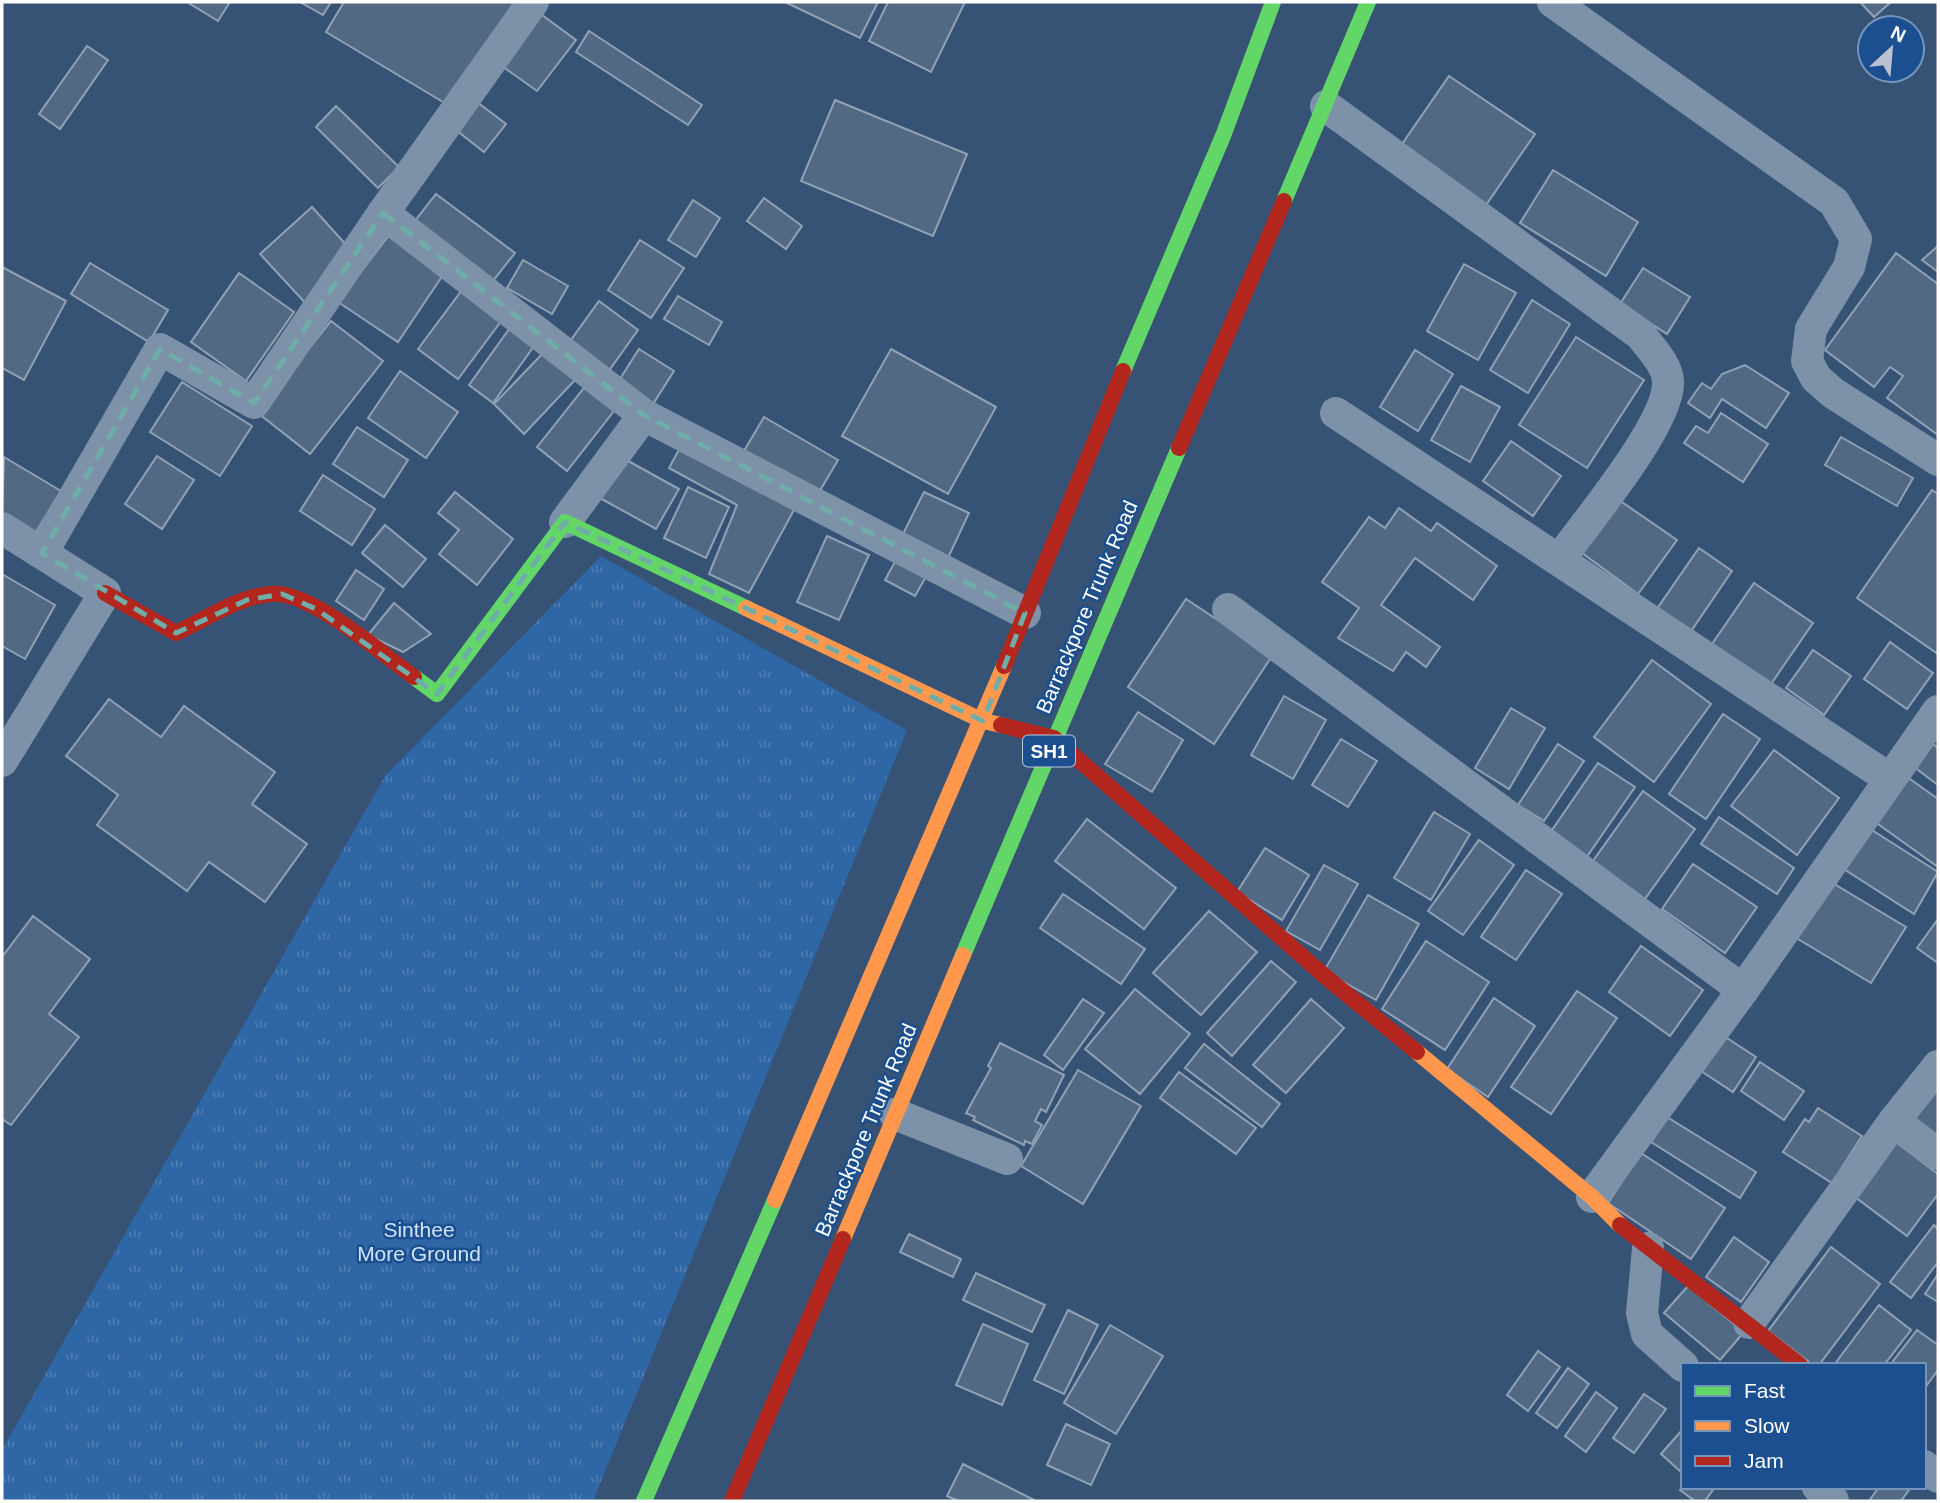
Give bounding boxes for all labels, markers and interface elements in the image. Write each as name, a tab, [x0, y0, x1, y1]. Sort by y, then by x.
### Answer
north arrow	[1856, 14, 1926, 84]
text: N	[1887, 22, 1909, 47]
street label: Barrackpore Trunk Road	[1031, 497, 1142, 717]
road number: SH1	[1023, 736, 1075, 766]
street label: Barrackpore Trunk Road	[810, 1020, 921, 1240]
park label: Sinthee More Ground	[357, 1218, 481, 1265]
legend	[1681, 1363, 1926, 1489]
text: Fast	[1744, 1379, 1785, 1402]
text: Slow	[1744, 1414, 1790, 1437]
text: Jam	[1744, 1449, 1784, 1472]

